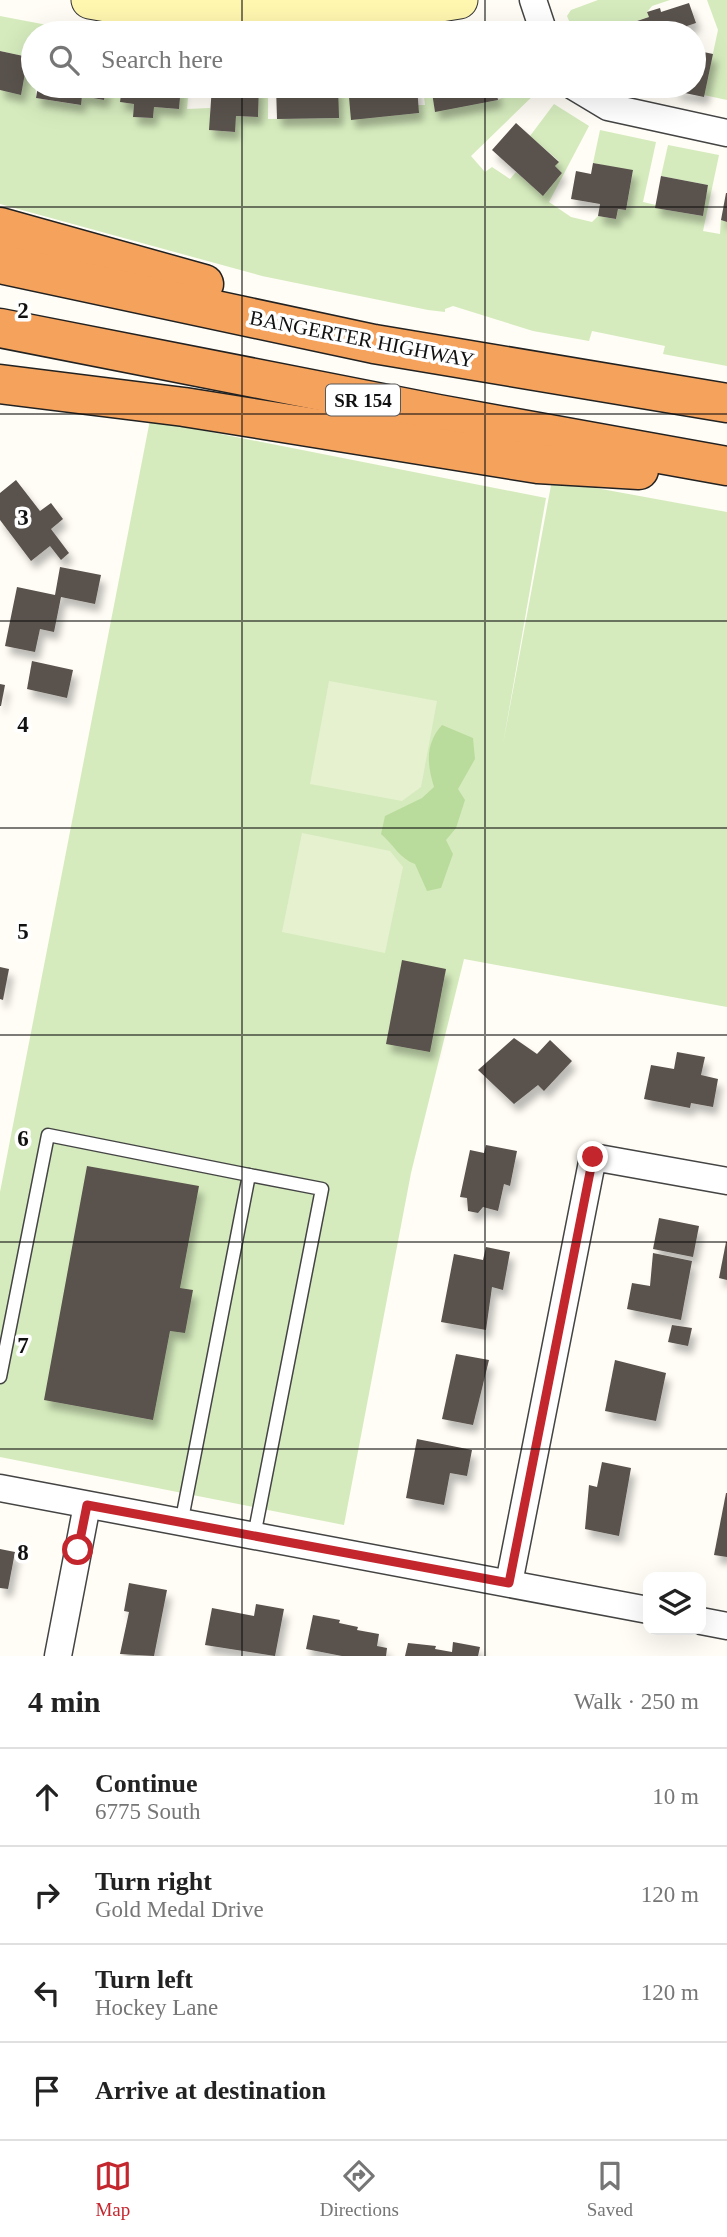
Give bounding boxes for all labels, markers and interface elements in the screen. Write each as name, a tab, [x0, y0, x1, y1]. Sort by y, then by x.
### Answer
search box	[21, 21, 706, 98]
icon: search	[45, 41, 83, 79]
text: Search here	[101, 45, 223, 74]
text: 2	[17, 298, 29, 323]
street label: BANGERTER HIGHWAY	[248, 305, 476, 373]
road number: SR 154	[326, 384, 400, 416]
text: 3	[17, 505, 29, 530]
text: 4	[17, 712, 29, 737]
text: 5	[17, 919, 29, 944]
text: 6	[17, 1126, 29, 1151]
route end	[577, 1141, 608, 1172]
text: 7	[17, 1333, 29, 1358]
route start	[62, 1534, 93, 1565]
text: 8	[17, 1540, 29, 1565]
map controls	[643, 1572, 706, 1635]
button: layers	[643, 1572, 706, 1635]
text: 4 min	[28, 1685, 101, 1718]
text: Walk · 250 m	[574, 1689, 699, 1714]
text: Continue	[95, 1769, 198, 1798]
icon: ahead	[28, 1778, 66, 1816]
text: 10 m	[652, 1784, 699, 1809]
text: 6775 South	[95, 1799, 200, 1824]
text: Turn right	[95, 1867, 212, 1896]
icon: right	[28, 1876, 66, 1914]
text: 120 m	[641, 1882, 699, 1907]
text: Gold Medal Drive	[95, 1897, 264, 1922]
text: Turn left	[95, 1965, 193, 1994]
icon: left	[28, 1974, 66, 2012]
text: 120 m	[641, 1980, 699, 2005]
text: Hockey Lane	[95, 1995, 218, 2020]
icon: arrive	[28, 2072, 66, 2110]
text: Arrive at destination	[95, 2076, 326, 2105]
tab: Map	[94, 2157, 132, 2221]
tab: Directions	[320, 2157, 399, 2221]
tab: Saved	[587, 2157, 633, 2221]

